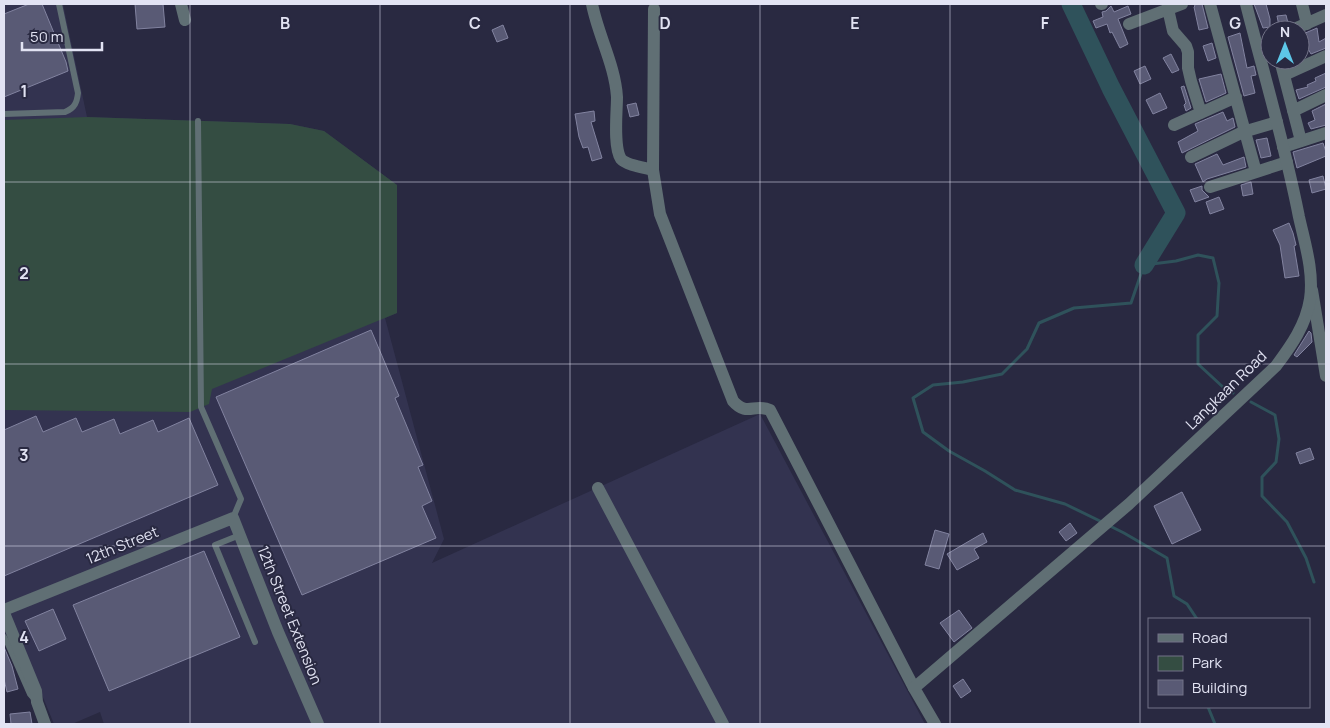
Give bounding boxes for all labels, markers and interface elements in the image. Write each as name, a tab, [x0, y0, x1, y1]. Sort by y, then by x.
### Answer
text: B	[280, 12, 290, 34]
text: C	[469, 12, 481, 34]
text: D	[659, 12, 671, 34]
text: E	[850, 12, 860, 34]
text: F	[1041, 12, 1050, 34]
text: G	[1229, 12, 1241, 34]
scale bar	[22, 20, 102, 52]
north arrow	[1260, 20, 1310, 70]
text: N	[1280, 22, 1290, 41]
text: 50 m	[30, 26, 64, 47]
text: 1	[20, 80, 28, 102]
text: 2	[19, 262, 29, 284]
street label: Langkaan Road	[1181, 346, 1271, 434]
text: 3	[19, 444, 29, 466]
street label: 12th Street	[83, 521, 161, 569]
street label: 12th Street Extension	[253, 542, 328, 688]
legend	[1148, 618, 1310, 708]
text: 4	[19, 626, 29, 648]
text: Road	[1192, 627, 1228, 648]
text: Park	[1192, 652, 1222, 673]
text: Building	[1192, 677, 1247, 698]

